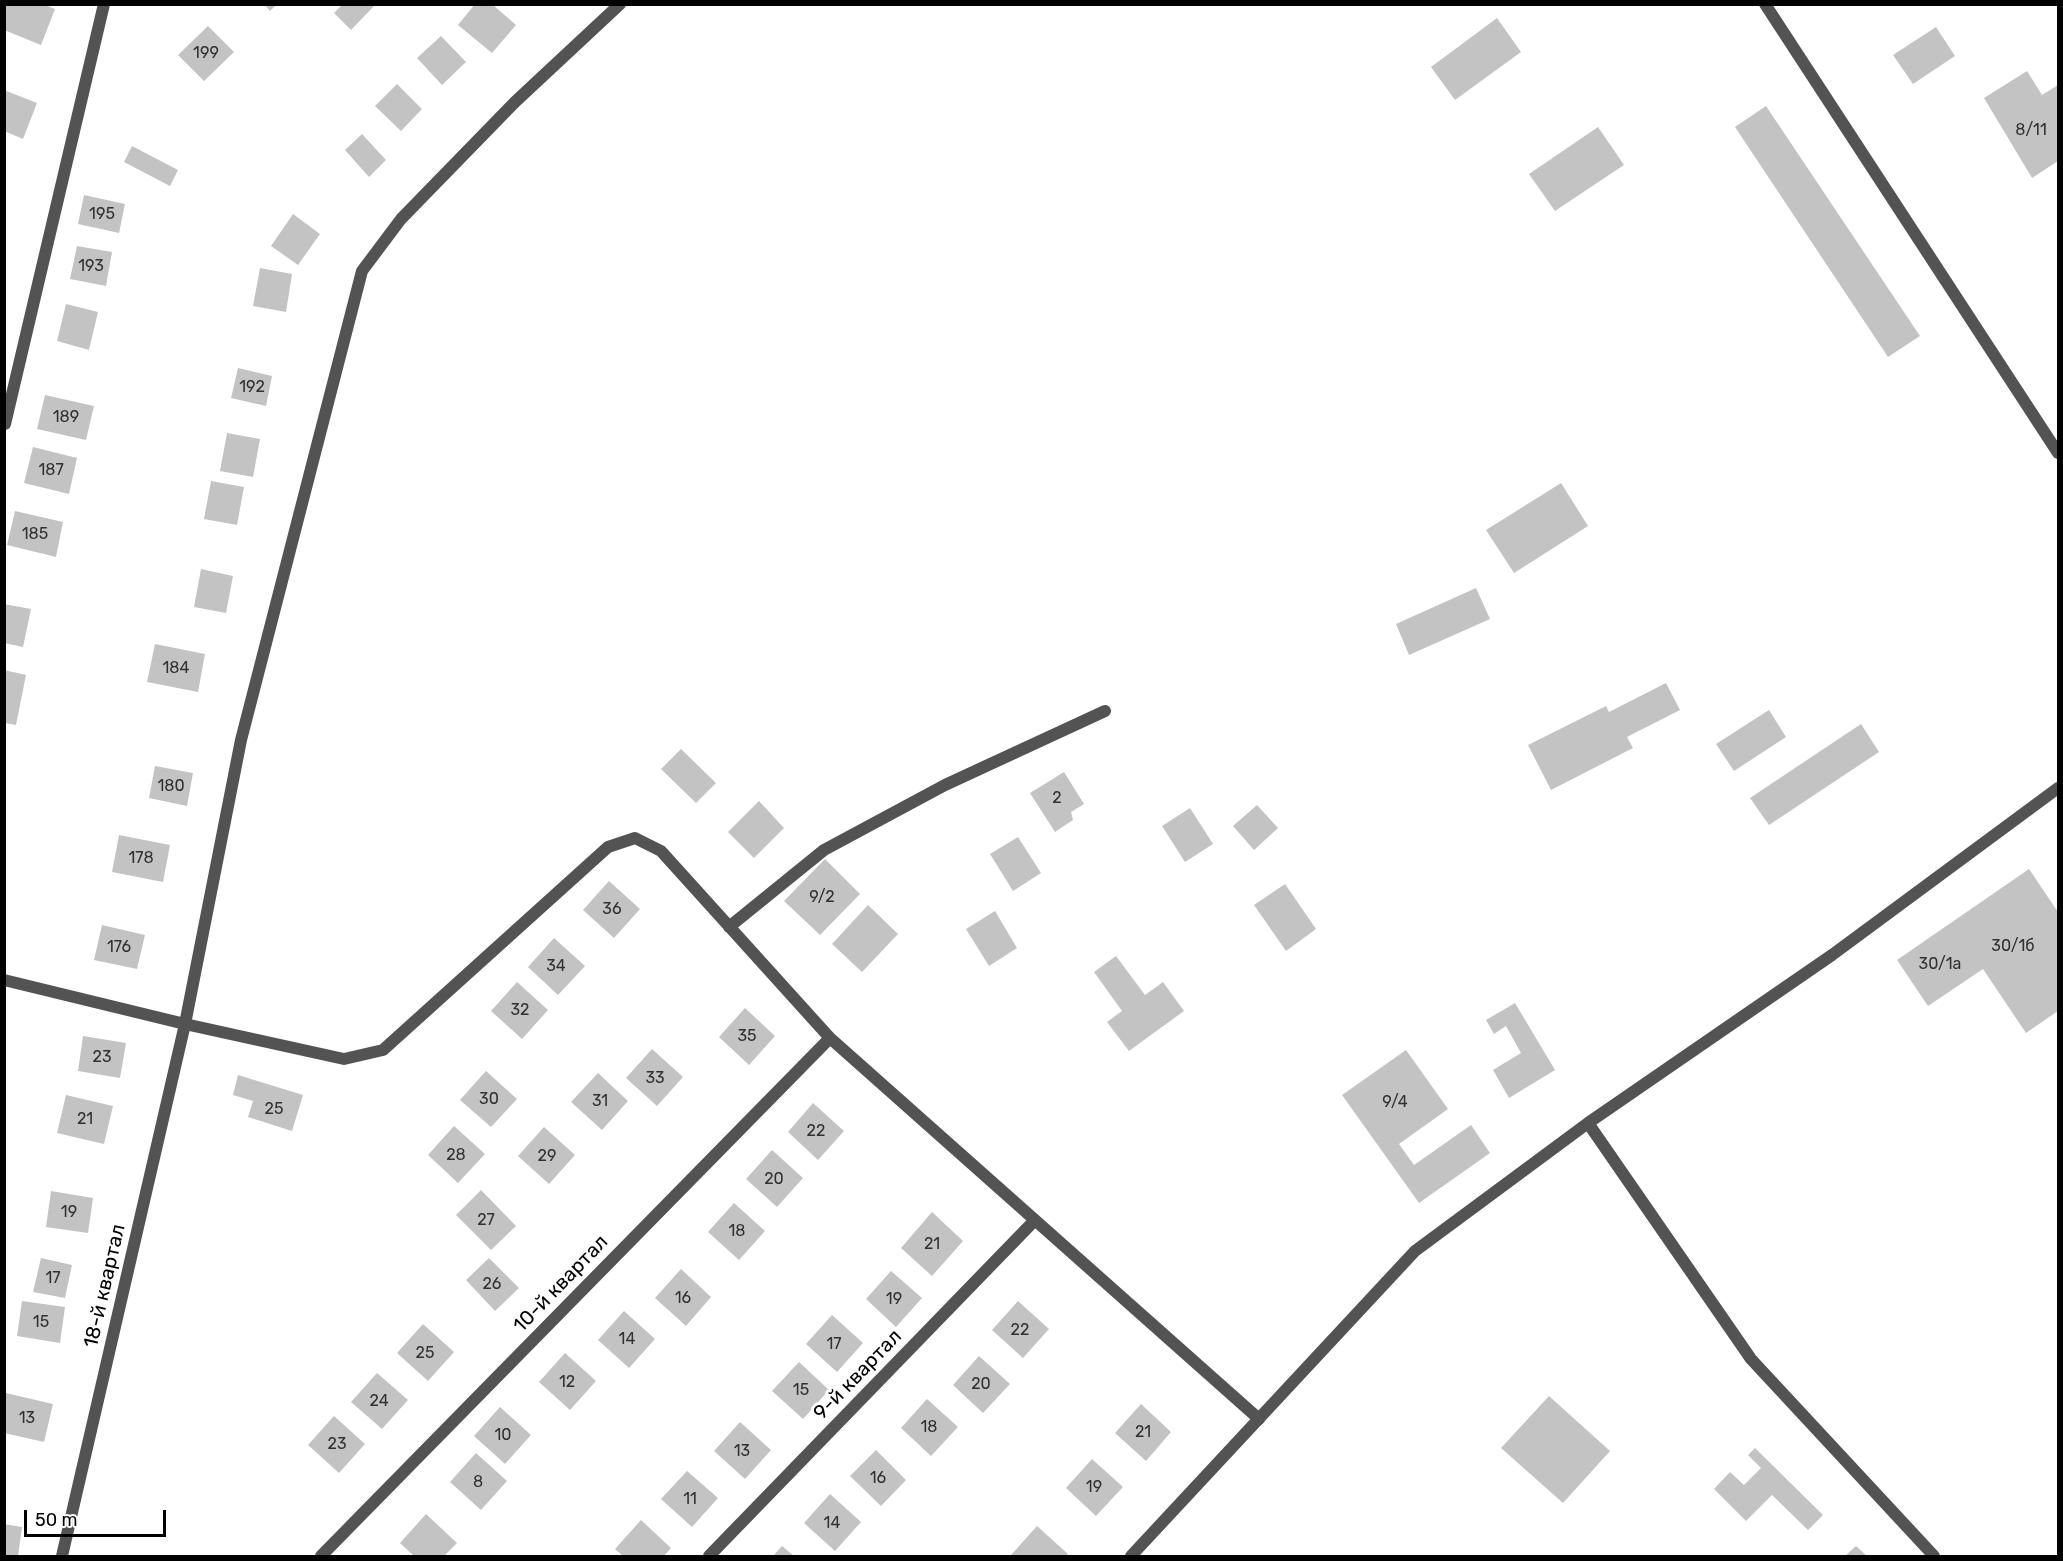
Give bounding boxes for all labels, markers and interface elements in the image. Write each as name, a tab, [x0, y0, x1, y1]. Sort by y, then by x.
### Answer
house number: 199	[193, 43, 219, 63]
house number: 8/11	[2015, 120, 2047, 140]
house number: 195	[89, 204, 115, 224]
house number: 193	[78, 256, 104, 276]
house number: 192	[239, 377, 265, 397]
house number: 189	[53, 407, 79, 427]
house number: 187	[38, 460, 64, 480]
house number: 185	[22, 524, 48, 544]
house number: 184	[163, 658, 189, 678]
house number: 180	[157, 776, 185, 796]
house number: 2	[1052, 788, 1062, 808]
house number: 178	[128, 848, 154, 868]
house number: 9/2	[809, 887, 835, 907]
house number: 36	[602, 899, 622, 919]
house number: 30/1б	[1991, 936, 2035, 956]
house number: 176	[107, 937, 131, 957]
house number: 30/1а	[1919, 954, 1961, 974]
house number: 34	[546, 956, 566, 976]
house number: 32	[510, 1000, 530, 1020]
house number: 35	[737, 1026, 757, 1046]
house number: 23	[92, 1047, 112, 1067]
house number: 33	[645, 1068, 665, 1088]
house number: 30	[479, 1089, 499, 1109]
house number: 31	[592, 1091, 608, 1111]
house number: 9/4	[1382, 1092, 1408, 1112]
house number: 25	[265, 1099, 283, 1119]
house number: 21	[77, 1109, 93, 1129]
house number: 22	[807, 1121, 825, 1141]
house number: 28	[446, 1145, 466, 1165]
house number: 29	[538, 1146, 556, 1166]
house number: 20	[764, 1169, 784, 1189]
house number: 19	[61, 1202, 77, 1222]
house number: 27	[477, 1210, 495, 1230]
house number: 18	[728, 1221, 746, 1241]
street label: 18-й квартал	[79, 1222, 131, 1350]
street label: 10-й квартал	[509, 1230, 613, 1338]
house number: 21	[924, 1234, 940, 1254]
house number: 17	[45, 1268, 61, 1288]
house number: 26	[482, 1274, 502, 1294]
house number: 16	[675, 1288, 691, 1308]
house number: 19	[886, 1289, 902, 1309]
house number: 15	[33, 1312, 49, 1332]
house number: 22	[1011, 1320, 1029, 1340]
street label: 9-й квартал	[809, 1325, 907, 1425]
house number: 14	[619, 1329, 635, 1349]
house number: 17	[826, 1334, 842, 1354]
house number: 25	[416, 1343, 434, 1363]
house number: 12	[559, 1372, 575, 1392]
house number: 20	[971, 1374, 991, 1394]
house number: 15	[793, 1380, 809, 1400]
house number: 24	[369, 1391, 389, 1411]
house number: 13	[19, 1408, 35, 1428]
house number: 18	[920, 1417, 938, 1437]
house number: 21	[1135, 1422, 1151, 1442]
house number: 10	[494, 1425, 512, 1445]
house number: 23	[327, 1434, 347, 1454]
house number: 13	[734, 1441, 750, 1461]
house number: 16	[870, 1468, 886, 1488]
house number: 8	[473, 1472, 483, 1492]
house number: 19	[1086, 1477, 1102, 1497]
house number: 11	[683, 1489, 697, 1509]
scale bar	[27, 1498, 170, 1536]
text: 50 m	[35, 1509, 78, 1531]
house number: 14	[824, 1513, 840, 1533]

